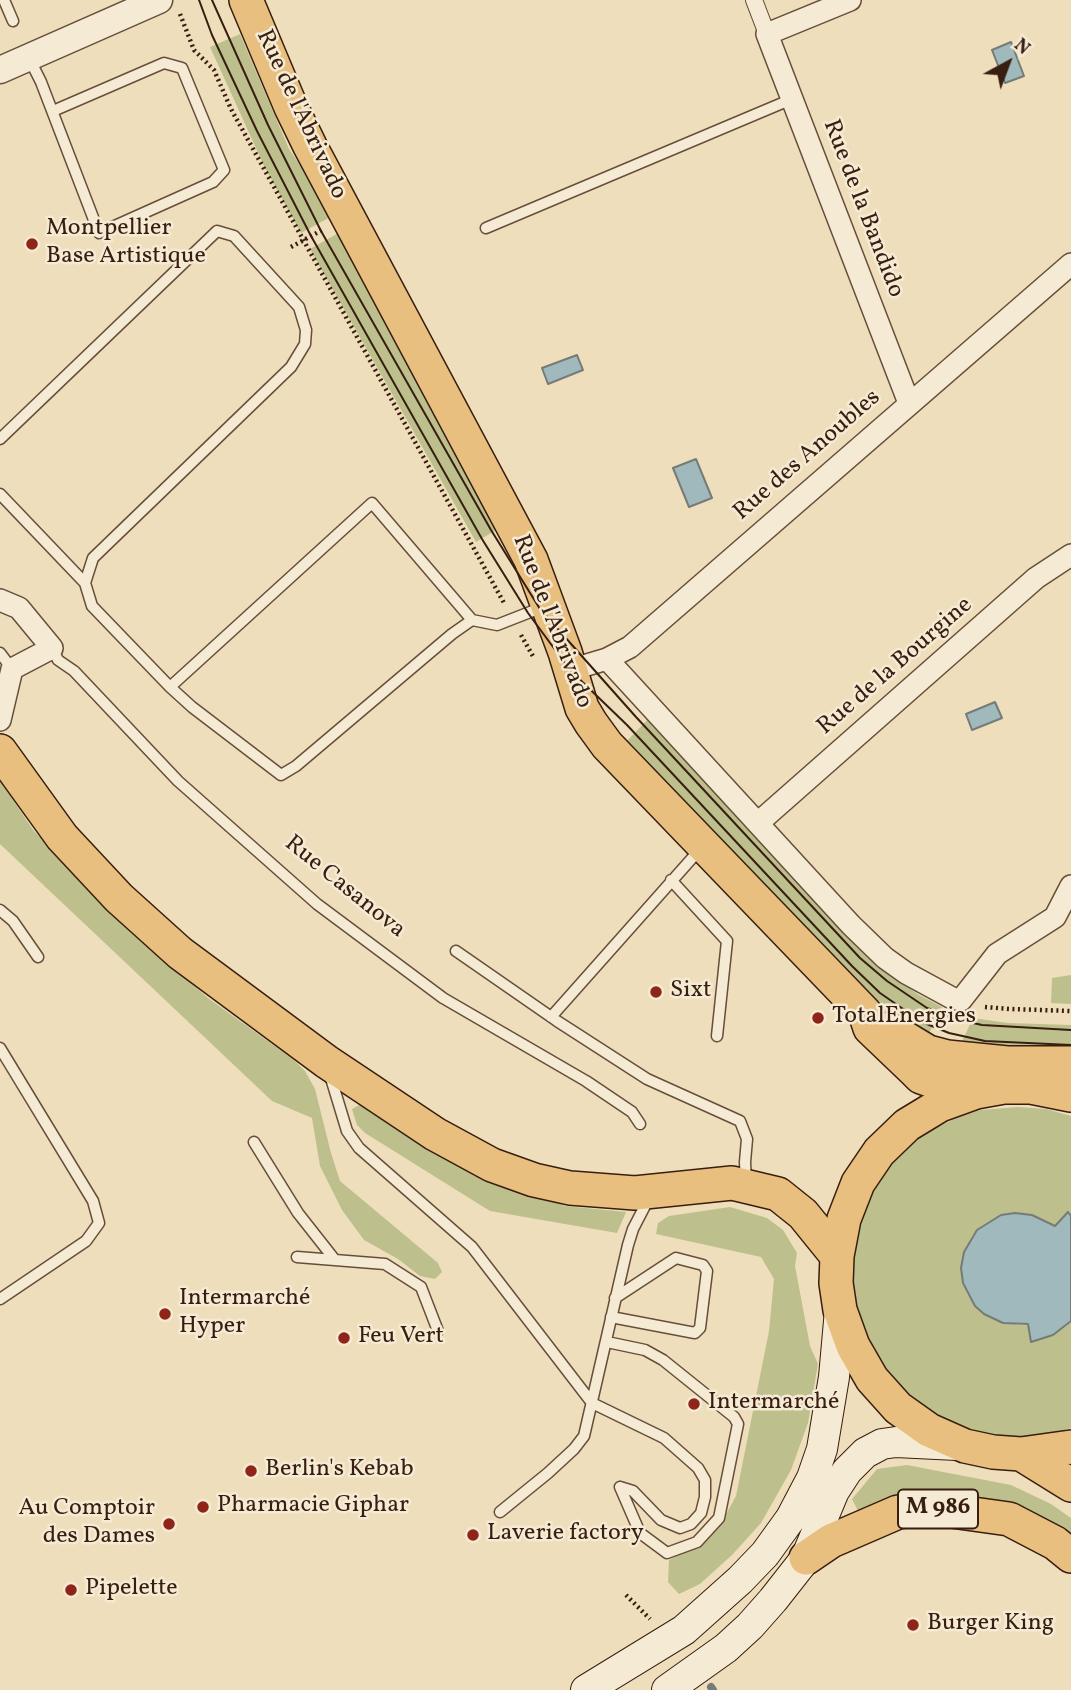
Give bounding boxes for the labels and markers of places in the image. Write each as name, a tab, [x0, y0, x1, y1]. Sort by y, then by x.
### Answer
place label: Montpellier Base Artistique	[46, 216, 206, 272]
marker: Montpellier Base Artistique	[24, 236, 40, 252]
place label: Sixt	[670, 978, 711, 1006]
marker: Sixt	[648, 984, 664, 1000]
place label: TotalEnergies	[832, 1004, 976, 1032]
marker: TotalEnergies	[810, 1010, 826, 1026]
place label: Intermarché Hyper	[179, 1286, 310, 1342]
marker: Intermarché Hyper	[157, 1306, 173, 1322]
place label: Feu Vert	[358, 1324, 444, 1352]
marker: Feu Vert	[336, 1330, 352, 1346]
place label: Intermarché	[708, 1390, 839, 1418]
marker: Intermarché	[686, 1396, 702, 1412]
place label: Berlin's Kebab	[265, 1457, 414, 1485]
marker: Berlin's Kebab	[243, 1463, 259, 1479]
place label: Pharmacie Giphar	[217, 1493, 409, 1521]
place label: Au Comptoir des Dames	[19, 1496, 155, 1552]
marker: Pharmacie Giphar	[195, 1499, 211, 1515]
marker: Au Comptoir des Dames	[161, 1516, 177, 1532]
place label: Laverie factory	[487, 1521, 644, 1549]
marker: Laverie factory	[465, 1527, 481, 1543]
place label: Pipelette	[85, 1576, 178, 1604]
marker: Pipelette	[63, 1582, 79, 1598]
place label: Burger King	[927, 1611, 1054, 1639]
marker: Burger King	[905, 1617, 921, 1633]

